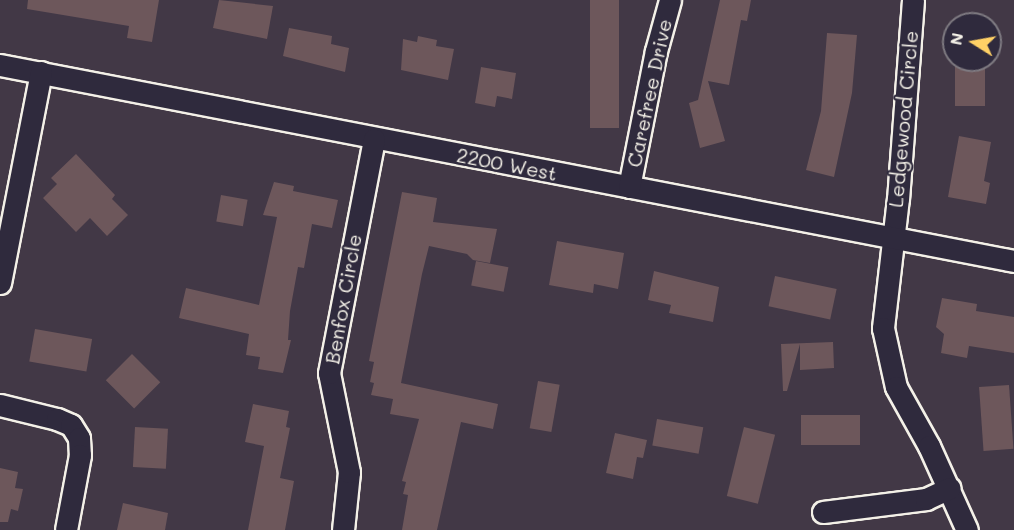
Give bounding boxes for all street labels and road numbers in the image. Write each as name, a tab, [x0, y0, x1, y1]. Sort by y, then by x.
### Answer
street label: Carefree Drive	[622, 17, 676, 169]
street label: Ledgewood Circle	[883, 30, 923, 208]
street label: 2200 West	[455, 143, 559, 185]
street label: Benfox Circle	[320, 232, 366, 366]

